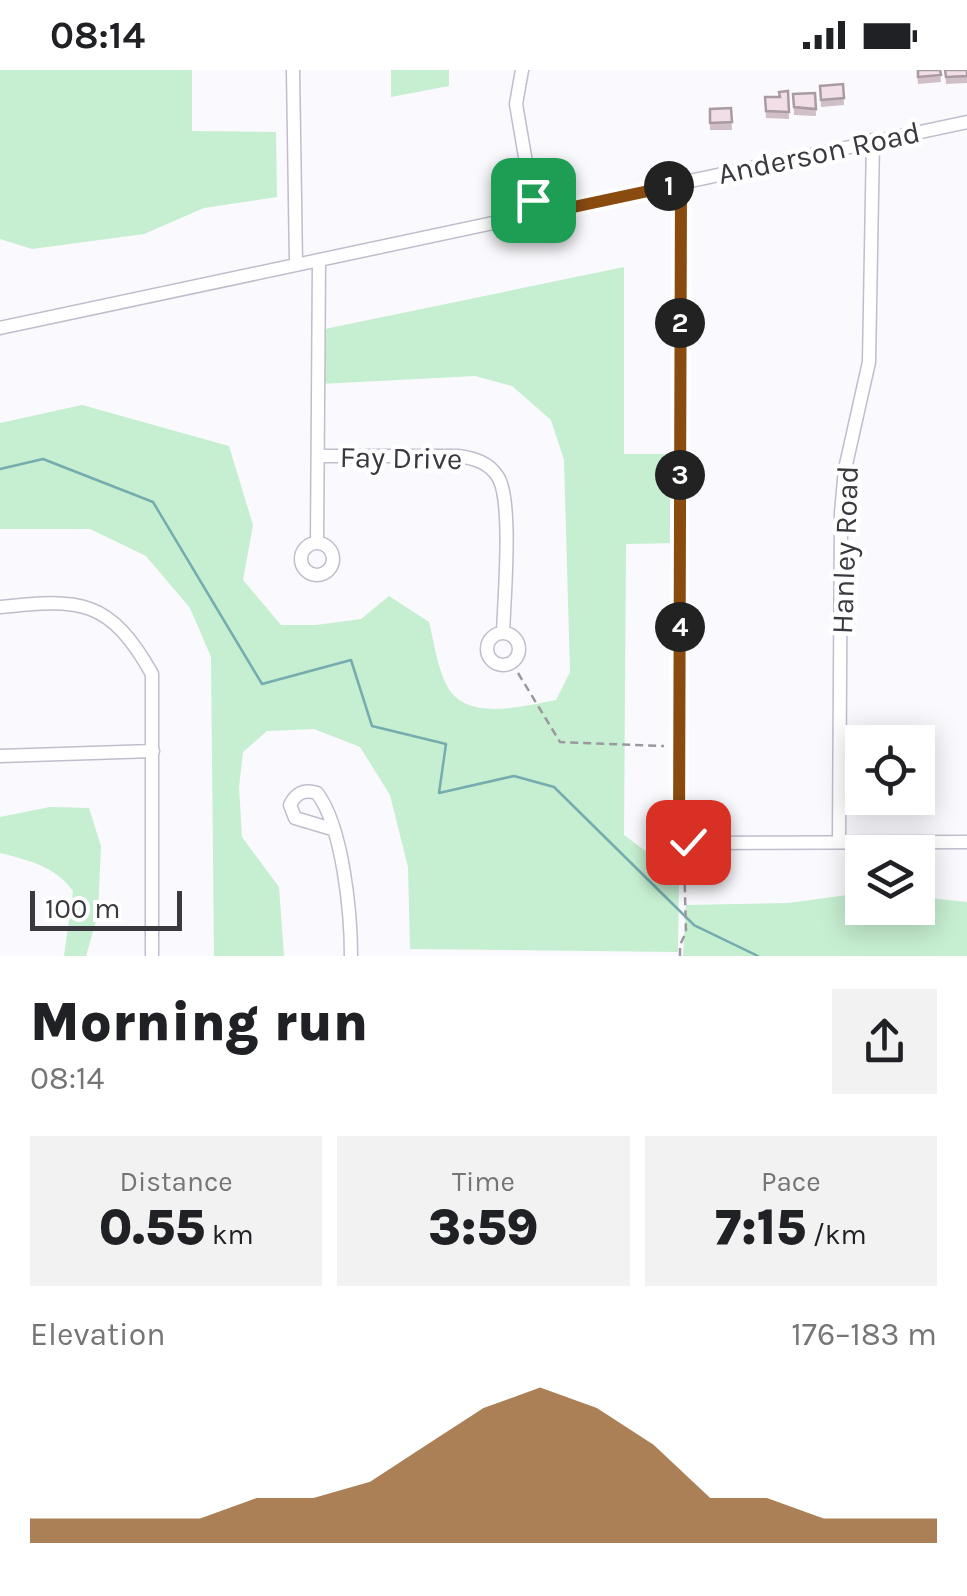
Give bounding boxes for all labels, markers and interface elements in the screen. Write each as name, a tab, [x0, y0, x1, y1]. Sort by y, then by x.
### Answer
text: 08:14	[50, 13, 145, 58]
street label: Anderson Road	[715, 114, 923, 192]
pin	[491, 158, 576, 243]
pin: 1	[644, 161, 694, 211]
text: 1	[664, 169, 674, 202]
icon: arrive	[506, 173, 561, 228]
pin: 2	[655, 298, 705, 348]
text: 2	[672, 306, 688, 339]
street label: Fay Drive	[339, 439, 463, 477]
pin: 3	[655, 450, 705, 500]
text: 3	[671, 458, 689, 491]
street label: Hanley Road	[824, 465, 866, 635]
pin: 4	[655, 602, 705, 652]
text: 4	[672, 610, 688, 643]
map controls	[845, 725, 935, 925]
button: locate	[845, 725, 935, 815]
pin	[646, 800, 731, 885]
icon: check	[661, 815, 716, 870]
button: layers	[845, 835, 935, 925]
scale bar	[30, 886, 182, 930]
text: 100 m	[45, 892, 120, 925]
button: share	[832, 989, 937, 1094]
text: Morning run	[30, 990, 368, 1054]
text: 08:14	[30, 1060, 104, 1097]
text: Distance	[120, 1165, 233, 1198]
text: Time	[452, 1165, 515, 1198]
text: Pace	[761, 1165, 821, 1198]
text: 0.55	[99, 1198, 205, 1257]
text: 3:59	[428, 1198, 539, 1257]
text: 7:15	[715, 1198, 806, 1257]
text: km	[205, 1218, 254, 1251]
text: /km	[806, 1218, 867, 1251]
text: Elevation	[30, 1316, 165, 1353]
text: 176–183 m	[791, 1316, 937, 1353]

